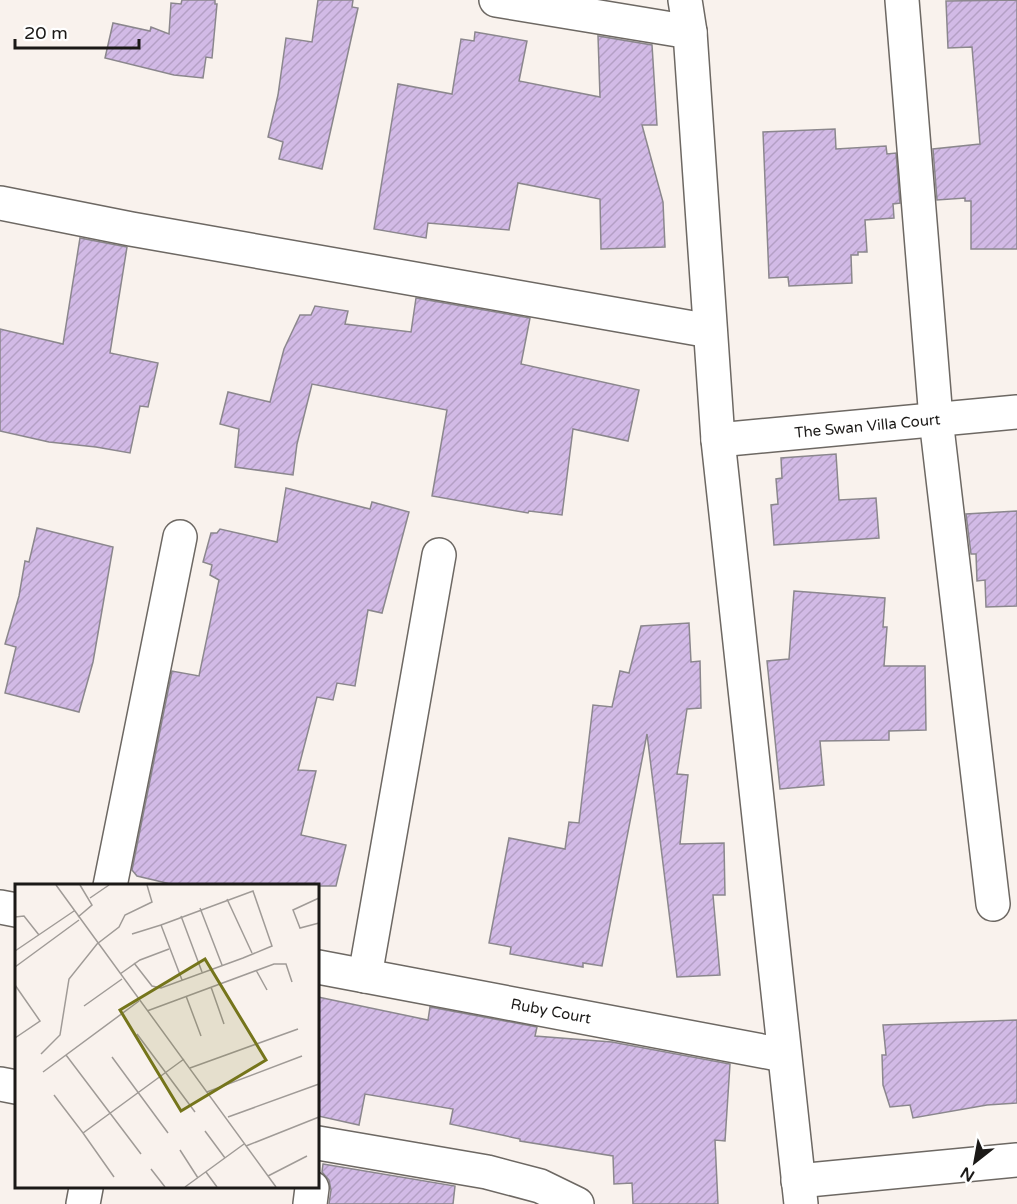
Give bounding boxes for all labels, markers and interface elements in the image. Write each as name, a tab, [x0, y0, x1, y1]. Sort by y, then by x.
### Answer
scale bar	[15, 12, 140, 50]
text: 20 m	[24, 22, 68, 44]
street label: The Swan Villa Court	[794, 410, 941, 442]
inset map	[15, 884, 320, 1189]
street label: Ruby Court	[509, 995, 593, 1028]
north arrow	[945, 1132, 1005, 1192]
text: N	[957, 1162, 978, 1186]

